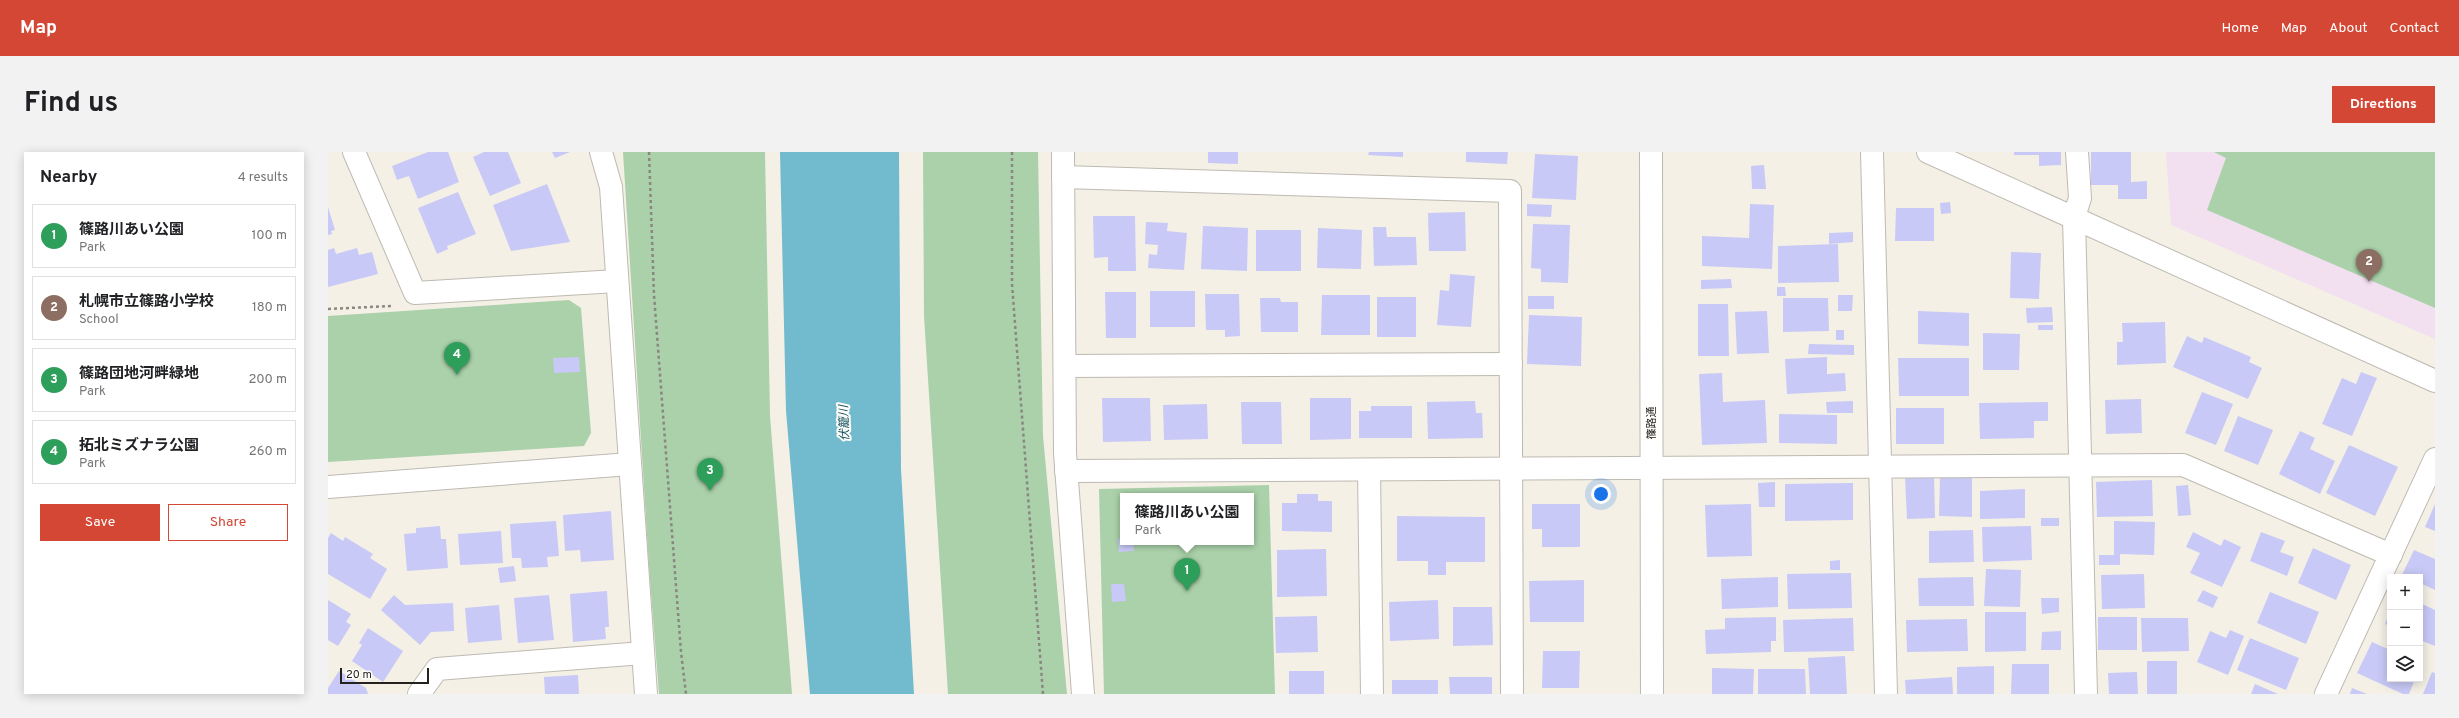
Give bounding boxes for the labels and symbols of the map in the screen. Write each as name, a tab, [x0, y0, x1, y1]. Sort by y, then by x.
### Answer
pin: 2	[2356, 249, 2382, 282]
pin: 4	[444, 342, 470, 375]
water label: 伏籠川	[836, 403, 854, 441]
street label: 篠路通	[1645, 407, 1659, 440]
pin: 3	[697, 458, 723, 491]
your location	[1591, 484, 1611, 504]
pin: 1	[1174, 558, 1200, 591]
scale bar	[340, 666, 429, 685]

